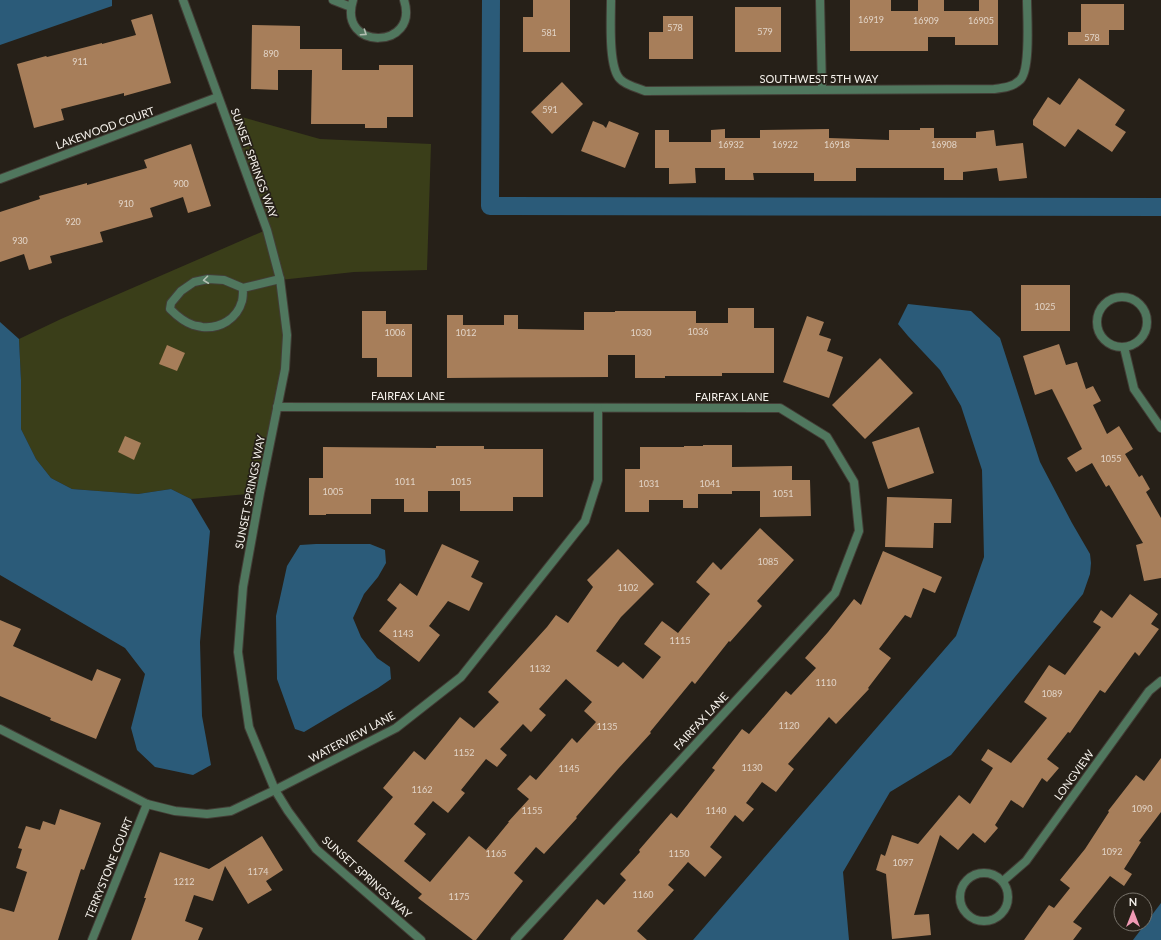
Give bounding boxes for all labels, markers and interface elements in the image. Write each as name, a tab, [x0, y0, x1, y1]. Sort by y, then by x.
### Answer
house number: 16919	[858, 14, 884, 25]
house number: 16909	[913, 15, 939, 26]
house number: 16905	[968, 15, 994, 26]
house number: 578	[667, 22, 683, 33]
house number: 579	[757, 26, 773, 37]
house number: 581	[541, 27, 557, 38]
one-way arrow	[360, 29, 367, 36]
house number: 578	[1084, 32, 1100, 43]
house number: 890	[263, 48, 279, 59]
house number: 911	[72, 56, 88, 67]
street label: SOUTHWEST 5TH WAY	[760, 72, 879, 85]
street label: LAKEWOOD COURT	[54, 103, 156, 151]
house number: 591	[542, 104, 558, 115]
street label: SUNSET SPRINGS WAY	[229, 106, 280, 220]
house number: 16932	[718, 139, 744, 150]
house number: 16922	[772, 139, 798, 150]
house number: 16918	[824, 139, 850, 150]
house number: 16908	[931, 139, 957, 150]
house number: 900	[173, 178, 189, 189]
house number: 910	[118, 198, 134, 209]
house number: 920	[65, 216, 81, 227]
house number: 930	[12, 235, 28, 246]
one-way arrow	[203, 275, 209, 284]
house number: 1025	[1035, 301, 1055, 312]
house number: 1036	[688, 326, 708, 337]
house number: 1006	[385, 327, 405, 338]
house number: 1012	[456, 327, 476, 338]
house number: 1030	[631, 327, 651, 338]
street label: FAIRFAX LANE	[371, 389, 445, 402]
street label: FAIRFAX LANE	[695, 390, 769, 403]
street label: SUNSET SPRINGS WAY	[232, 434, 267, 550]
house number: 1055	[1101, 453, 1121, 464]
house number: 1011	[395, 476, 415, 487]
house number: 1015	[451, 476, 471, 487]
house number: 1031	[639, 478, 659, 489]
house number: 1041	[700, 478, 720, 489]
house number: 1005	[323, 486, 343, 497]
house number: 1051	[773, 488, 793, 499]
house number: 1085	[758, 556, 778, 567]
house number: 1102	[618, 582, 638, 593]
house number: 1143	[393, 628, 413, 639]
house number: 1115	[670, 635, 690, 646]
house number: 1132	[530, 663, 550, 674]
house number: 1110	[816, 677, 836, 688]
house number: 1089	[1042, 688, 1062, 699]
street label: FAIRFAX LANE	[671, 689, 731, 752]
street label: WATERVIEW LANE	[306, 708, 397, 765]
house number: 1120	[779, 720, 799, 731]
house number: 1135	[597, 721, 617, 732]
house number: 1152	[454, 747, 474, 758]
street label: LONGVIEW	[1051, 747, 1096, 802]
house number: 1130	[742, 762, 762, 773]
house number: 1145	[559, 763, 579, 774]
house number: 1162	[412, 784, 432, 795]
house number: 1090	[1132, 803, 1152, 814]
house number: 1155	[522, 805, 542, 816]
house number: 1140	[706, 805, 726, 816]
street label: TERRYSTONE COURT	[82, 815, 135, 921]
street label: SUNSET SPRINGS WAY	[320, 833, 415, 920]
house number: 1092	[1102, 846, 1122, 857]
house number: 1165	[486, 848, 506, 859]
house number: 1150	[669, 848, 689, 859]
house number: 1097	[893, 857, 913, 868]
house number: 1174	[248, 866, 268, 877]
house number: 1212	[174, 876, 194, 887]
house number: 1160	[633, 889, 653, 900]
house number: 1175	[449, 891, 469, 902]
north arrow	[1113, 892, 1153, 932]
text: N	[1129, 895, 1137, 908]

